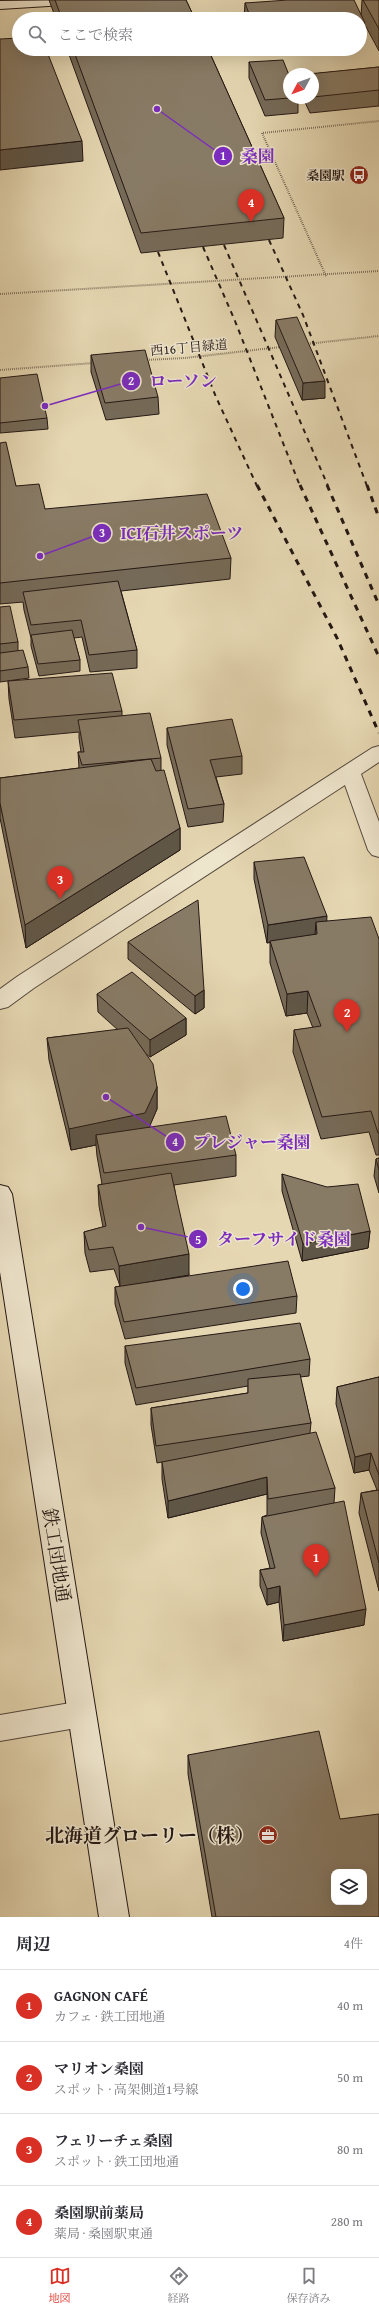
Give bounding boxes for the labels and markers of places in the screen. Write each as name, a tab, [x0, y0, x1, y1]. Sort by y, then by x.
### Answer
callout: 桑園	[213, 141, 283, 170]
bus stop icon: 桑園駅	[348, 164, 370, 186]
place label: 桑園駅	[306, 166, 345, 185]
pin: 4	[238, 189, 264, 222]
callout: ローソン	[121, 366, 225, 395]
callout: ICI石井スポーツ	[92, 519, 251, 548]
pin: 3	[47, 866, 73, 899]
pin: 2	[334, 999, 360, 1032]
callout: プレジャー桑園	[165, 1128, 320, 1157]
callout: ターフサイド桑園	[188, 1225, 360, 1254]
pin: 1	[303, 1544, 329, 1577]
place label: 北海道グローリー（株）	[45, 1821, 254, 1849]
office icon: 北海道グローリー（株）	[257, 1824, 279, 1846]

